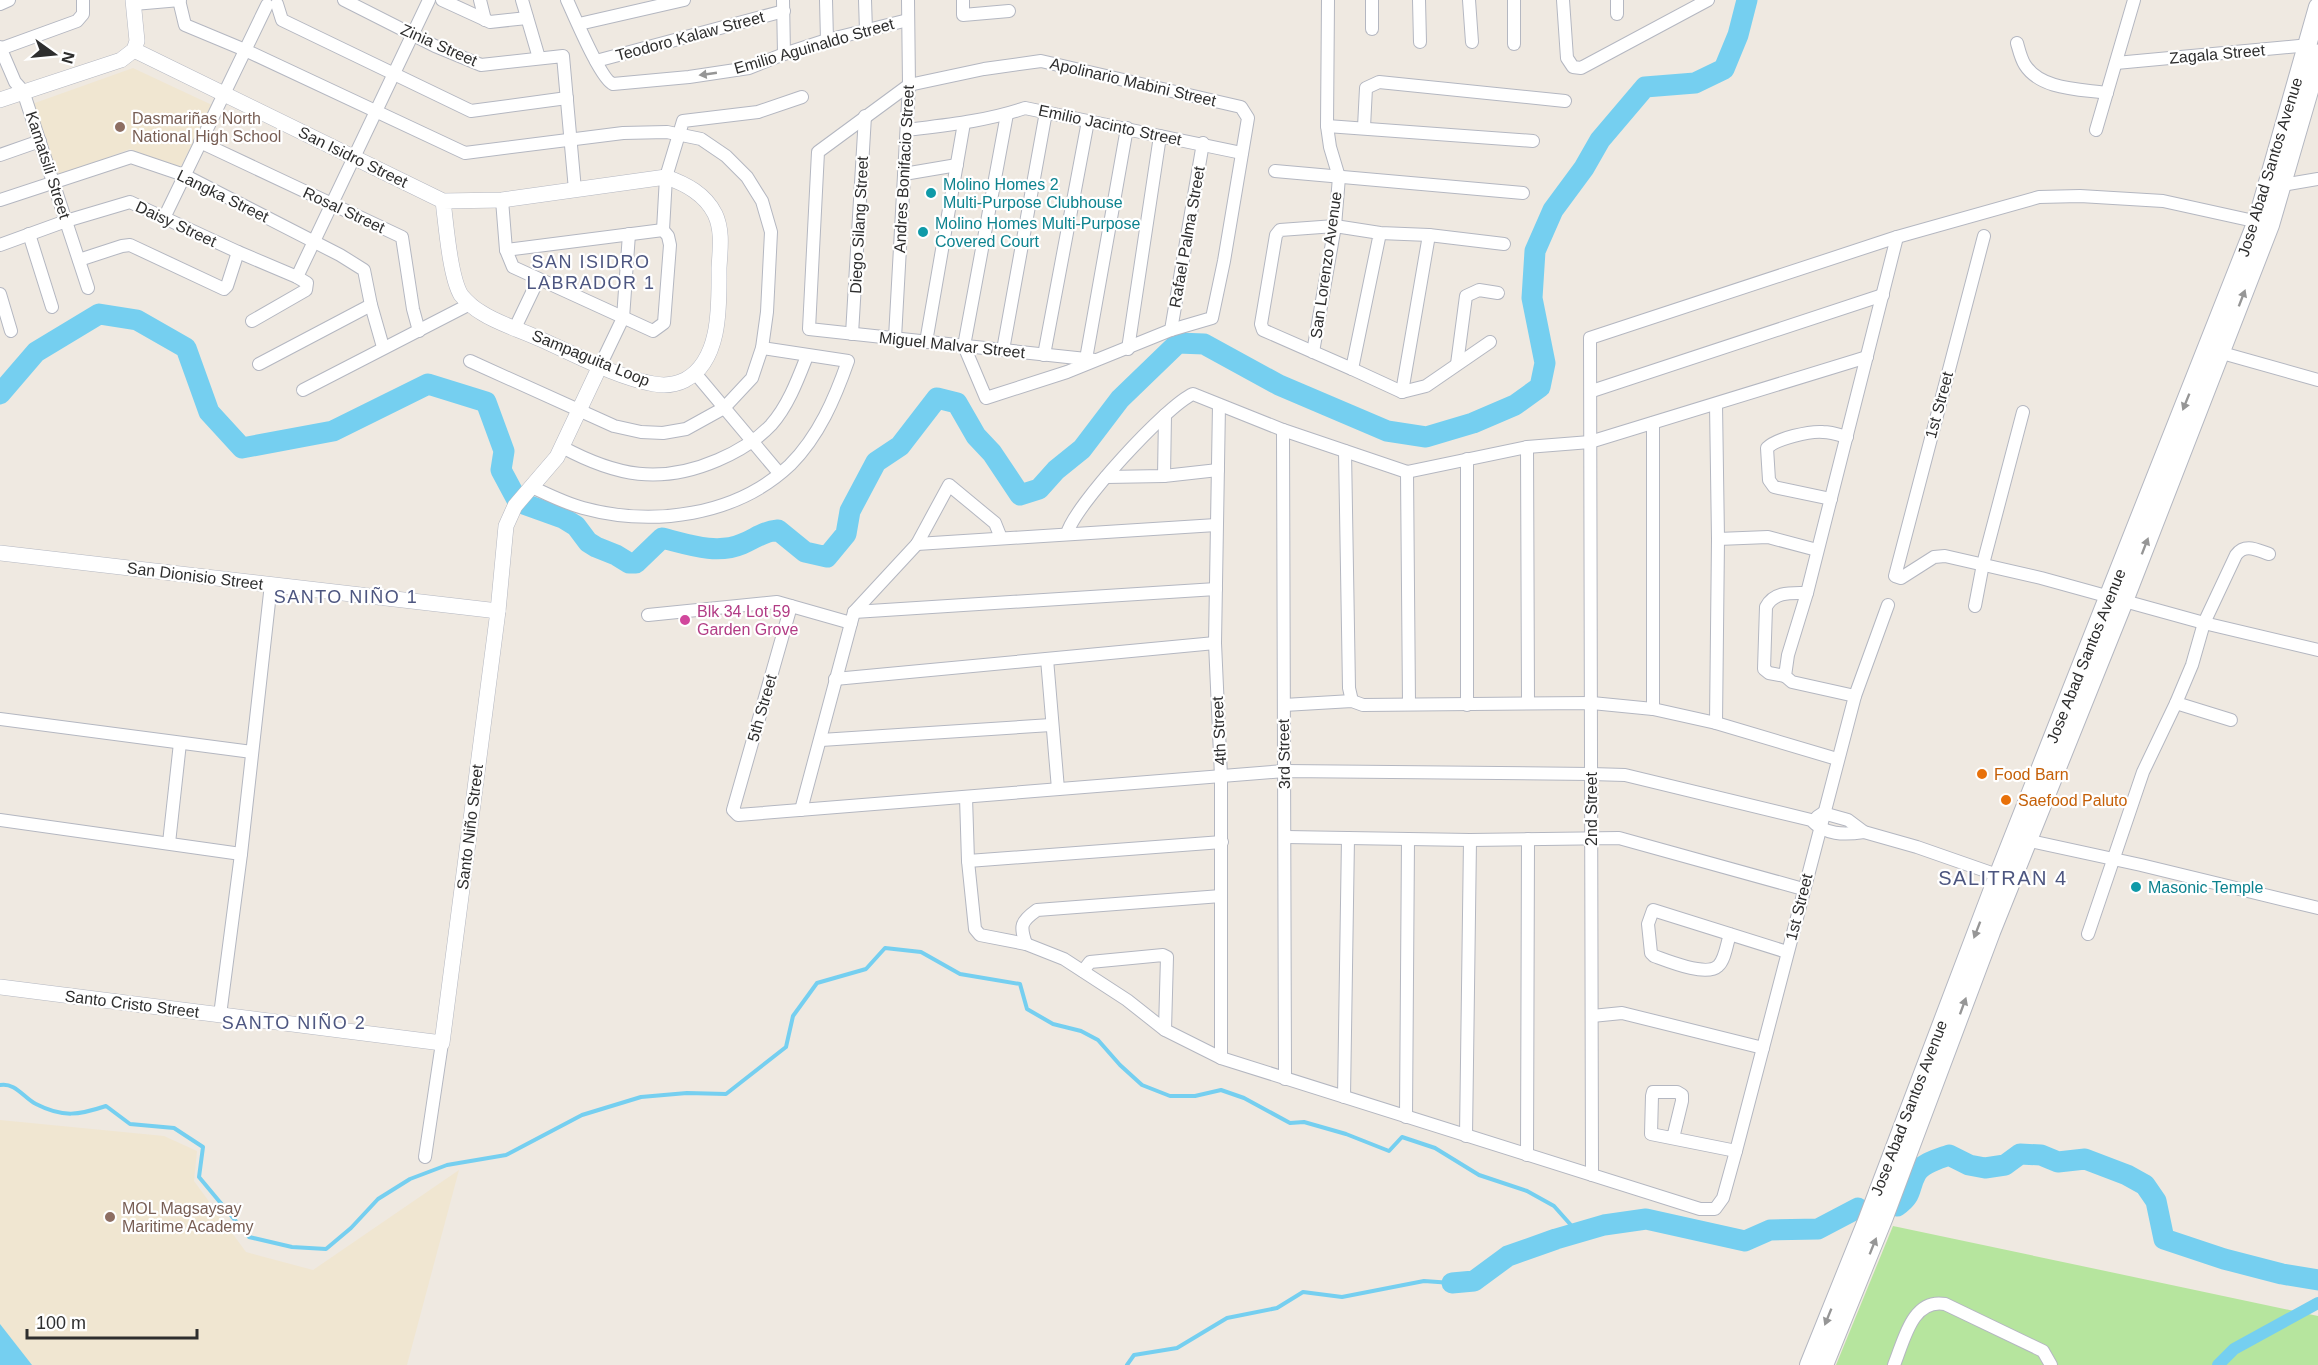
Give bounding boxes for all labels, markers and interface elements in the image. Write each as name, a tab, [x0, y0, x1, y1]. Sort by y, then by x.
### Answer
street label: Teodoro Kalaw Street	[614, 8, 767, 64]
street label: Emilio Aguinaldo Street	[732, 15, 896, 77]
street label: Zinia Street	[398, 21, 480, 70]
north arrow	[24, 24, 84, 84]
street label: Zagala Street	[2168, 41, 2266, 67]
text: N	[58, 50, 78, 66]
street label: Apolinario Mabini Street	[1048, 55, 1218, 110]
one-way arrow	[698, 69, 717, 78]
street label: Jose Abad Santos Avenue	[2235, 75, 2305, 259]
street label: Andres Bonifacio Street	[891, 84, 917, 253]
street label: Emilio Jacinto Street	[1037, 102, 1184, 149]
street label: Kamatsili Street	[23, 109, 74, 221]
place label: Dasmariñas North National High School	[132, 110, 281, 145]
marker: Dasmariñas North National High School	[113, 120, 127, 134]
street label: San Isidro Street	[296, 123, 411, 191]
street label: Diego Silang Street	[847, 155, 871, 294]
street label: Rafael Palma Street	[1166, 164, 1208, 309]
street label: Langka Street	[175, 167, 272, 226]
place label: Molino Homes 2 Multi-Purpose Clubhouse	[943, 176, 1123, 211]
street label: Rosal Street	[301, 184, 388, 237]
marker: Molino Homes 2 Multi-Purpose Clubhouse	[924, 186, 938, 200]
street label: San Lorenzo Avenue	[1307, 190, 1345, 340]
street label: Daisy Street	[133, 198, 220, 250]
place label: Molino Homes Multi-Purpose Covered Court	[935, 215, 1141, 250]
marker: Molino Homes Multi-Purpose Covered Court	[916, 225, 930, 239]
district label: SAN ISIDRO LABRADOR 1	[526, 252, 656, 293]
one-way arrow	[2238, 289, 2247, 307]
street label: Sampaguita Loop	[530, 327, 652, 389]
street label: Miguel Malvar Street	[878, 329, 1026, 361]
street label: 1st Street	[1922, 369, 1956, 440]
one-way arrow	[2181, 393, 2190, 411]
one-way arrow	[2140, 537, 2150, 555]
street label: San Dionisio Street	[126, 559, 265, 593]
street label: Jose Abad Santos Avenue	[2043, 566, 2129, 746]
district label: SANTO NIÑO 1	[274, 586, 418, 607]
place label: Blk 34 Lot 59 Garden Grove	[697, 603, 798, 638]
marker: Blk 34 Lot 59 Garden Grove	[678, 613, 692, 627]
street label: 5th Street	[744, 672, 780, 744]
street label: 4th Street	[1209, 695, 1229, 766]
street label: 3rd Street	[1275, 718, 1293, 789]
street label: Santo Niño Street	[454, 763, 486, 891]
place label: Food Barn	[1994, 766, 2069, 783]
marker: Food Barn	[1975, 767, 1989, 781]
street label: 2nd Street	[1583, 772, 1600, 846]
place label: Saefood Paluto	[2018, 792, 2128, 809]
marker: Saefood Paluto	[1999, 793, 2013, 807]
district label: SALITRAN 4	[1938, 867, 2068, 889]
street label: 1st Street	[1782, 871, 1816, 942]
place label: Masonic Temple	[2148, 879, 2263, 896]
marker: Masonic Temple	[2129, 880, 2143, 894]
one-way arrow	[1971, 921, 1981, 939]
street label: Santo Cristo Street	[64, 987, 201, 1021]
one-way arrow	[1959, 997, 1969, 1015]
district label: SANTO NIÑO 2	[222, 1012, 366, 1033]
street label: Jose Abad Santos Avenue	[1868, 1018, 1950, 1198]
place label: MOL Magsaysay Maritime Academy	[122, 1200, 254, 1235]
marker: MOL Magsaysay Maritime Academy	[103, 1210, 117, 1224]
one-way arrow	[1869, 1237, 1878, 1255]
scale bar	[27, 1302, 196, 1340]
one-way arrow	[1823, 1309, 1833, 1327]
text: 100 m	[36, 1313, 86, 1333]

